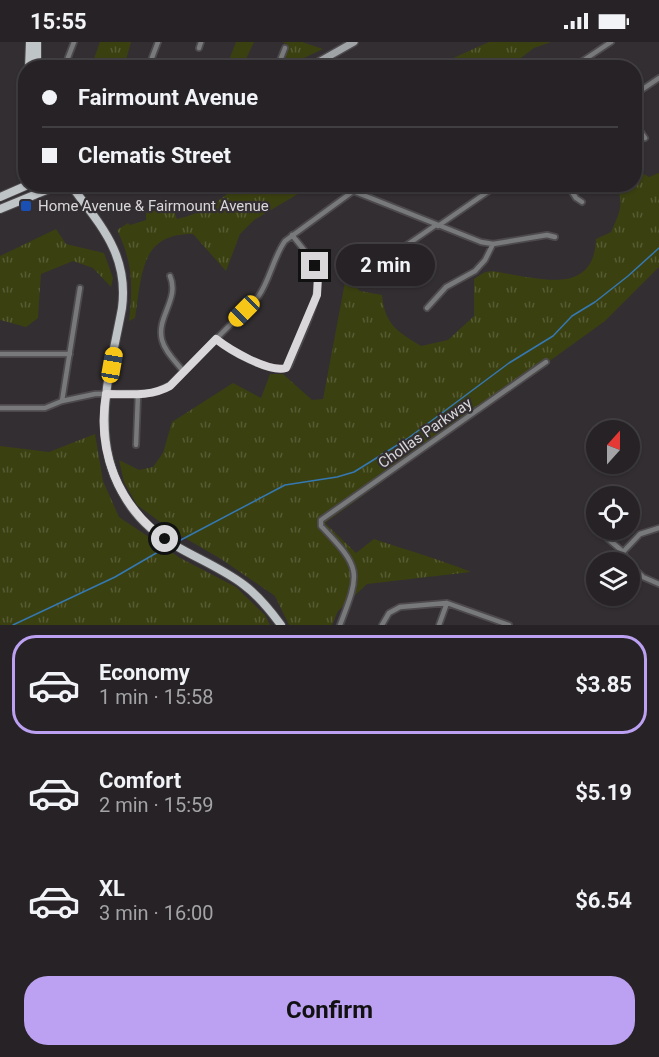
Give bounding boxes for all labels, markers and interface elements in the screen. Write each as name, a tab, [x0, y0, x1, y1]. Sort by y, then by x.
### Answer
text: 15:55	[30, 9, 87, 34]
text: Fairmount Avenue	[78, 85, 258, 110]
text: Clematis Street	[78, 143, 231, 168]
place label: Home Avenue & Fairmount Avenue	[38, 197, 269, 215]
marker: Home Avenue & Fairmount Avenue	[19, 199, 33, 213]
callout: 2 min	[336, 245, 435, 287]
route end	[301, 252, 328, 279]
text: 2 min	[360, 253, 411, 277]
car	[225, 292, 263, 330]
car	[100, 346, 124, 384]
street label: Chollas Parkway	[375, 394, 475, 472]
north arrow	[586, 420, 640, 474]
map controls	[586, 420, 640, 606]
button: locate	[586, 486, 640, 540]
route start	[151, 525, 178, 552]
button: layers	[586, 552, 640, 606]
icon: car	[27, 658, 81, 712]
text: Economy	[99, 660, 190, 685]
text: $3.85	[575, 672, 632, 697]
text: 1 min · 15:58	[99, 685, 214, 709]
icon: car	[27, 766, 81, 820]
text: Comfort	[99, 768, 181, 793]
text: $5.19	[575, 780, 632, 805]
text: 2 min · 15:59	[99, 793, 214, 817]
icon: car	[27, 874, 81, 928]
text: XL	[99, 876, 125, 901]
text: $6.54	[575, 888, 632, 913]
text: 3 min · 16:00	[99, 901, 214, 925]
button: Confirm	[24, 976, 635, 1045]

